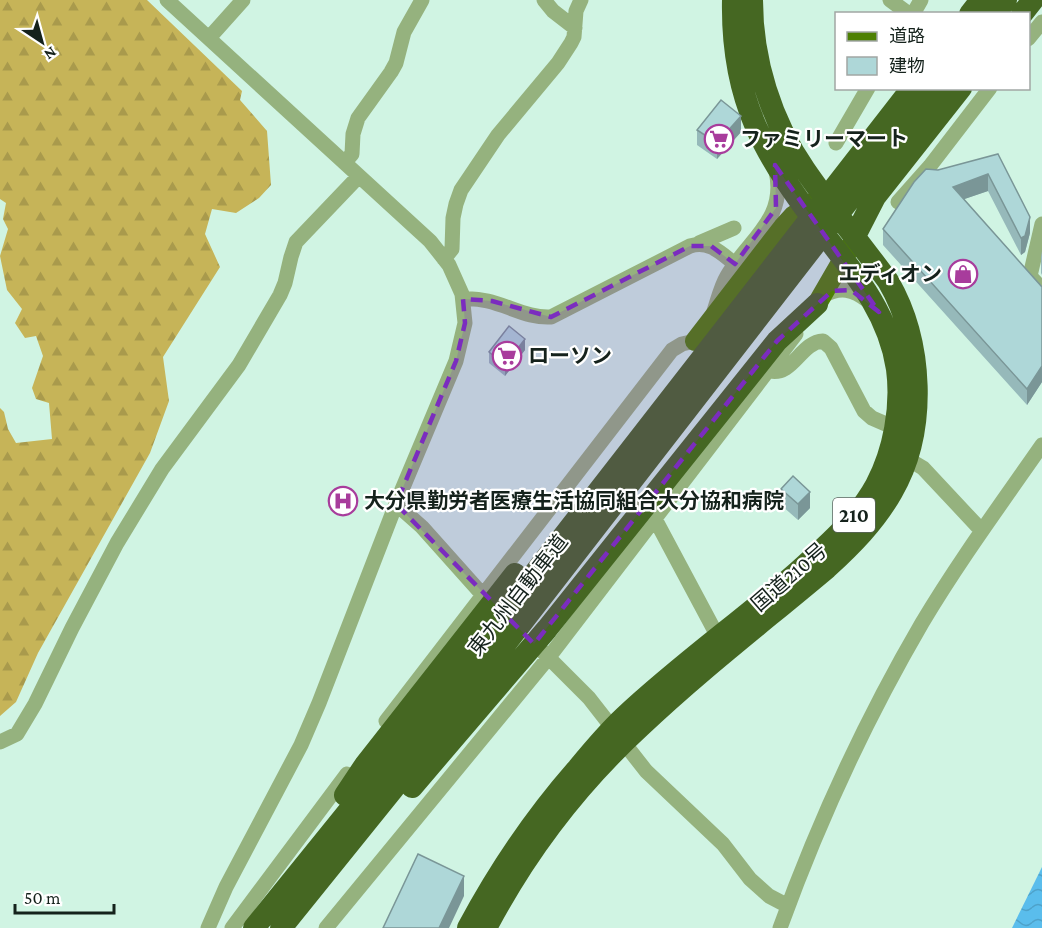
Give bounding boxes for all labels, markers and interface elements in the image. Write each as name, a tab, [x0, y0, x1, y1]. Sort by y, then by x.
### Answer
north arrow	[12, 12, 72, 72]
legend	[835, 12, 1030, 90]
text: 道路	[889, 26, 925, 46]
text: N	[41, 44, 60, 64]
text: 建物	[889, 56, 925, 76]
supermarket icon: ファミリーマート	[703, 123, 735, 155]
place label: ファミリーマート	[740, 127, 908, 151]
shop icon: エディオン	[947, 258, 979, 290]
place label: エディオン	[838, 262, 942, 286]
supermarket icon: ローソン	[491, 340, 523, 372]
place label: ローソン	[528, 344, 612, 368]
hospital icon: 大分県勤労者医療生活協同組合大分協和病院	[327, 485, 359, 517]
place label: 大分県勤労者医療生活協同組合大分協和病院	[364, 489, 784, 513]
road number: 210	[833, 498, 875, 532]
street label: 東九州自動車道	[463, 530, 573, 660]
street label: 国道210号	[746, 538, 832, 616]
scale bar	[15, 877, 114, 915]
text: 50 m	[24, 888, 61, 908]

